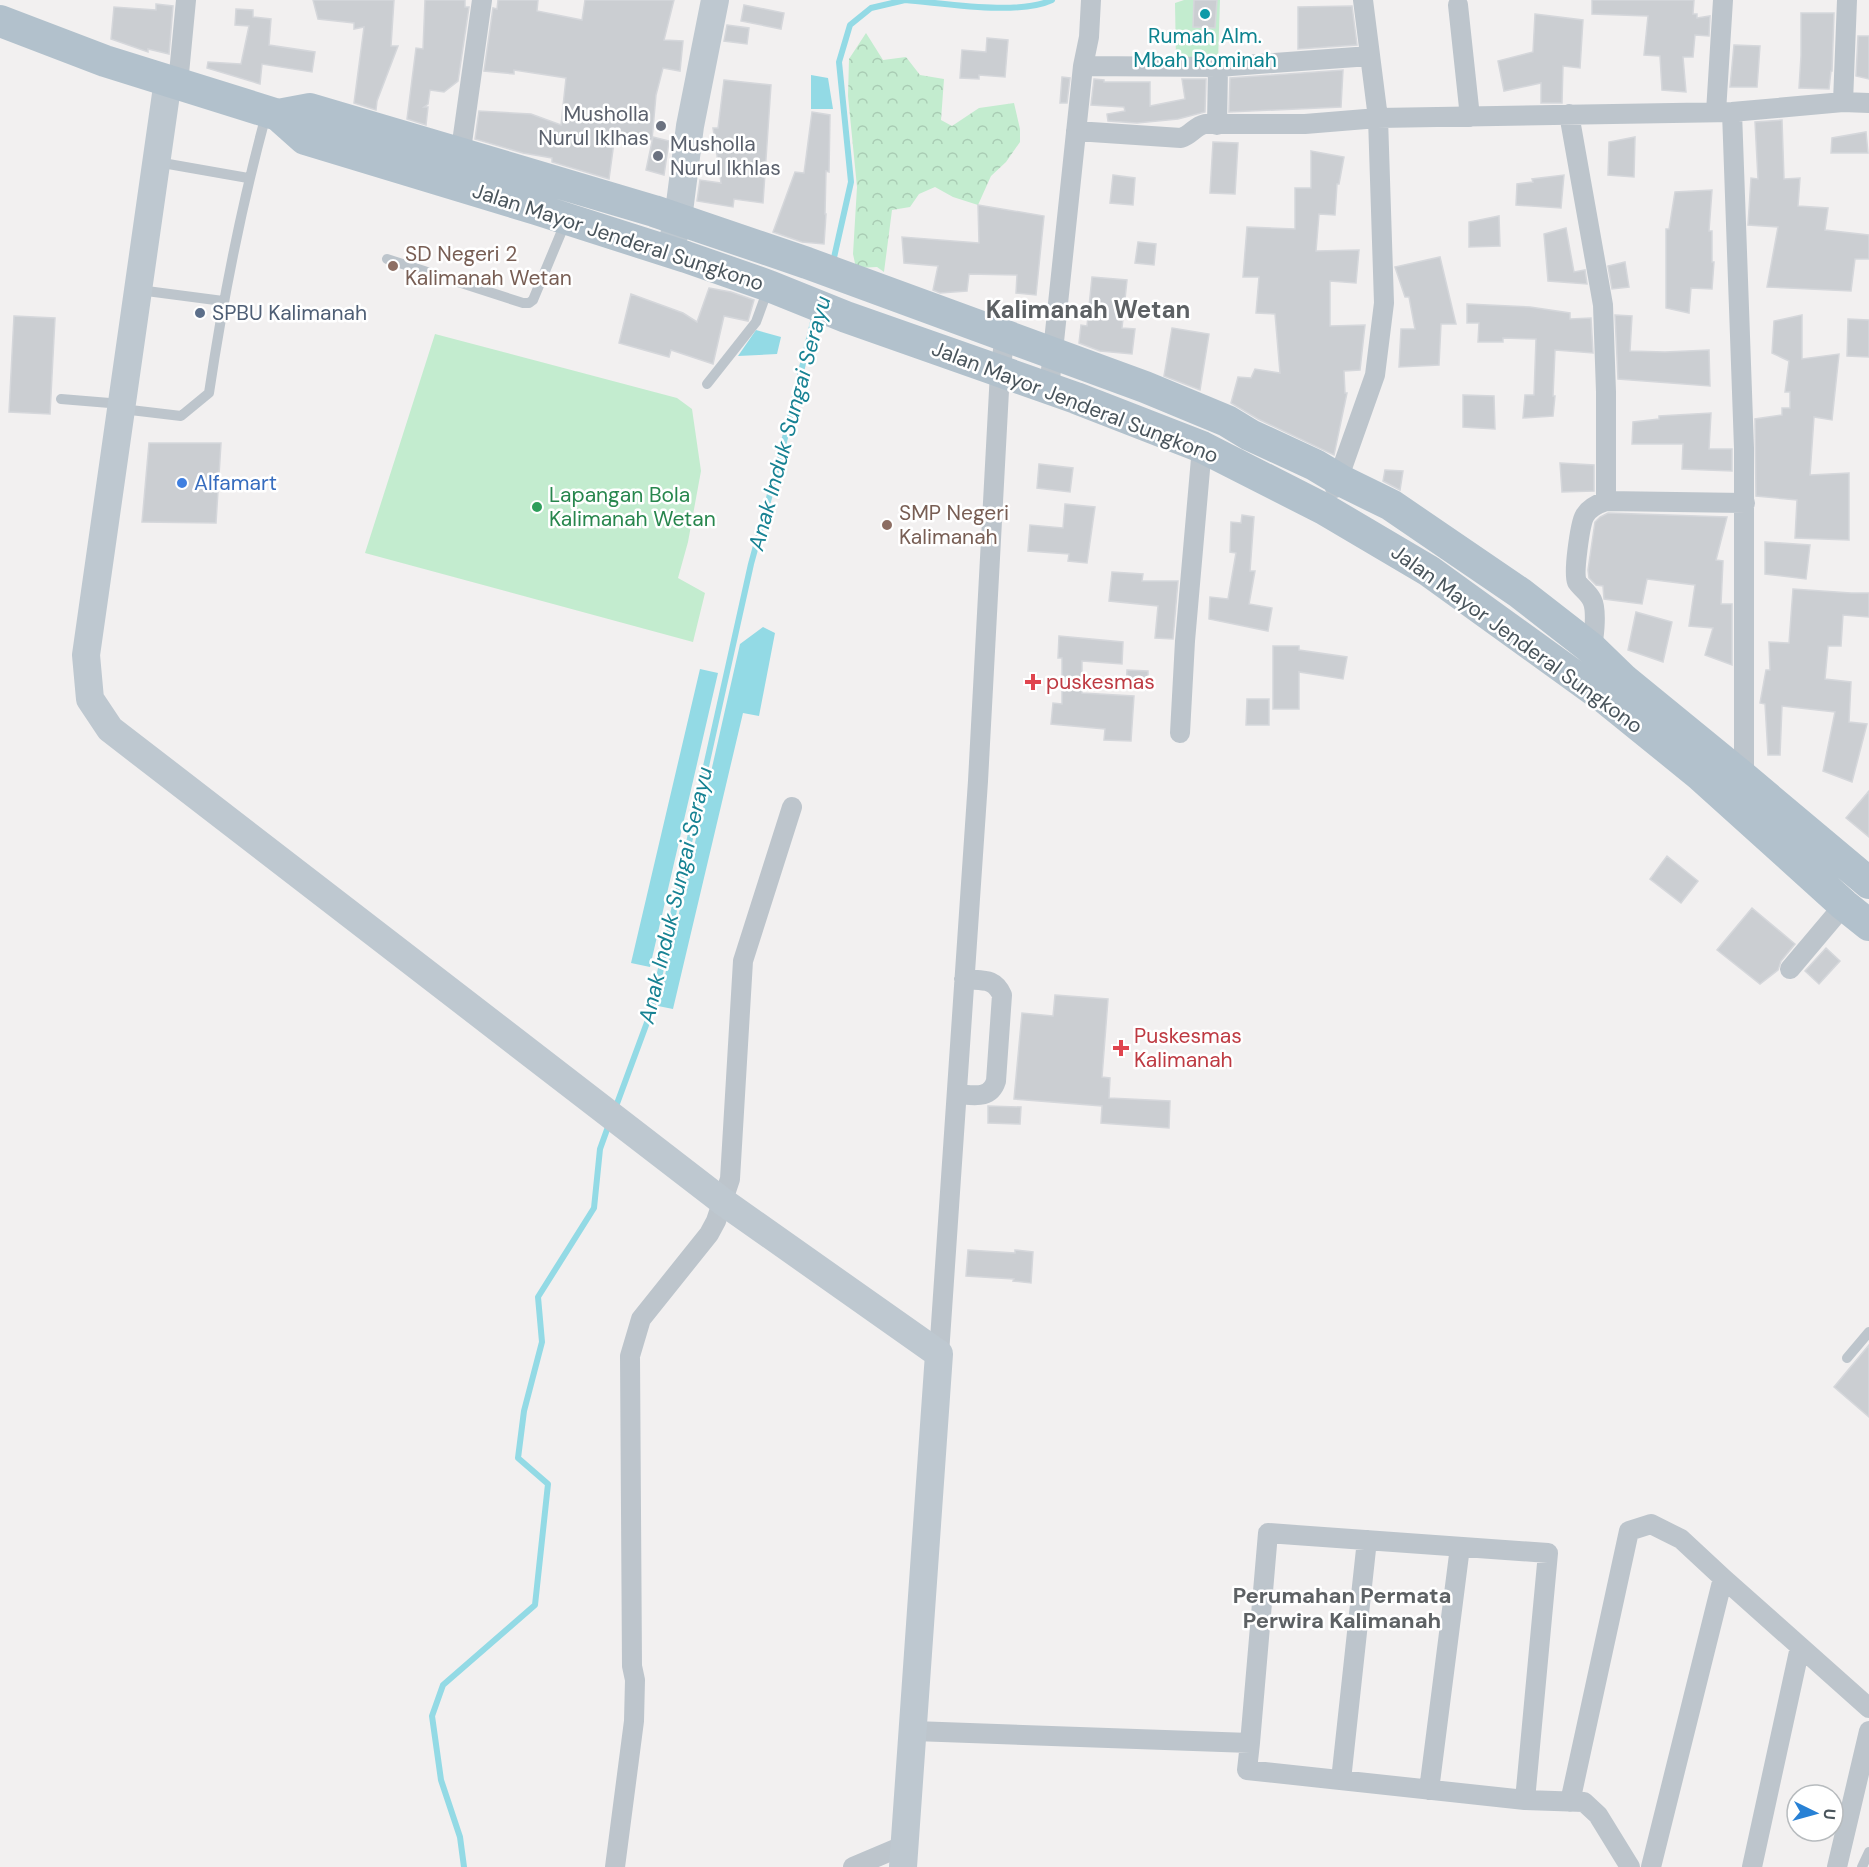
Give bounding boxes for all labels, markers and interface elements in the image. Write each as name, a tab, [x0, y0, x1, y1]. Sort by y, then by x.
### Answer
marker: Rumah Alm. Mbah Rominah	[1198, 7, 1212, 21]
place label: Rumah Alm. Mbah Rominah	[1133, 22, 1277, 74]
place label: Musholla Nurul Iklhas	[538, 100, 649, 152]
marker: Musholla Nurul Iklhas	[654, 119, 668, 133]
place label: Musholla Nurul Ikhlas	[670, 130, 781, 182]
marker: Musholla Nurul Ikhlas	[651, 149, 665, 163]
street label: Jalan Mayor Jenderal Sungkono	[469, 177, 767, 297]
place label: SD Negeri 2 Kalimanah Wetan	[405, 240, 572, 292]
marker: SD Negeri 2 Kalimanah Wetan	[386, 259, 400, 273]
water label: Anak Induk Sungai Serayu	[741, 292, 838, 555]
district label: Kalimanah Wetan	[986, 294, 1190, 325]
place label: SPBU Kalimanah	[212, 299, 367, 327]
marker: SPBU Kalimanah	[193, 306, 207, 320]
street label: Jalan Mayor Jenderal Sungkono	[928, 334, 1222, 470]
place label: Alfamart	[194, 469, 277, 497]
marker: Alfamart	[175, 476, 189, 490]
place label: Lapangan Bola Kalimanah Wetan	[549, 481, 716, 533]
place label: SMP Negeri Kalimanah	[899, 499, 1009, 551]
marker: Lapangan Bola Kalimanah Wetan	[530, 500, 544, 514]
marker: SMP Negeri Kalimanah	[880, 518, 894, 532]
street label: Jalan Mayor Jenderal Sungkono	[1385, 538, 1649, 740]
place label: puskesmas	[1046, 668, 1155, 696]
marker: puskesmas	[1024, 673, 1042, 691]
water label: Anak Induk Sungai Serayu	[632, 764, 719, 1027]
place label: Puskesmas Kalimanah	[1134, 1022, 1242, 1074]
marker: Puskesmas Kalimanah	[1112, 1039, 1130, 1057]
district label: Perumahan Permata Perwira Kalimanah	[1233, 1581, 1451, 1635]
north arrow	[1785, 1783, 1845, 1843]
text: U	[1819, 1808, 1840, 1821]

